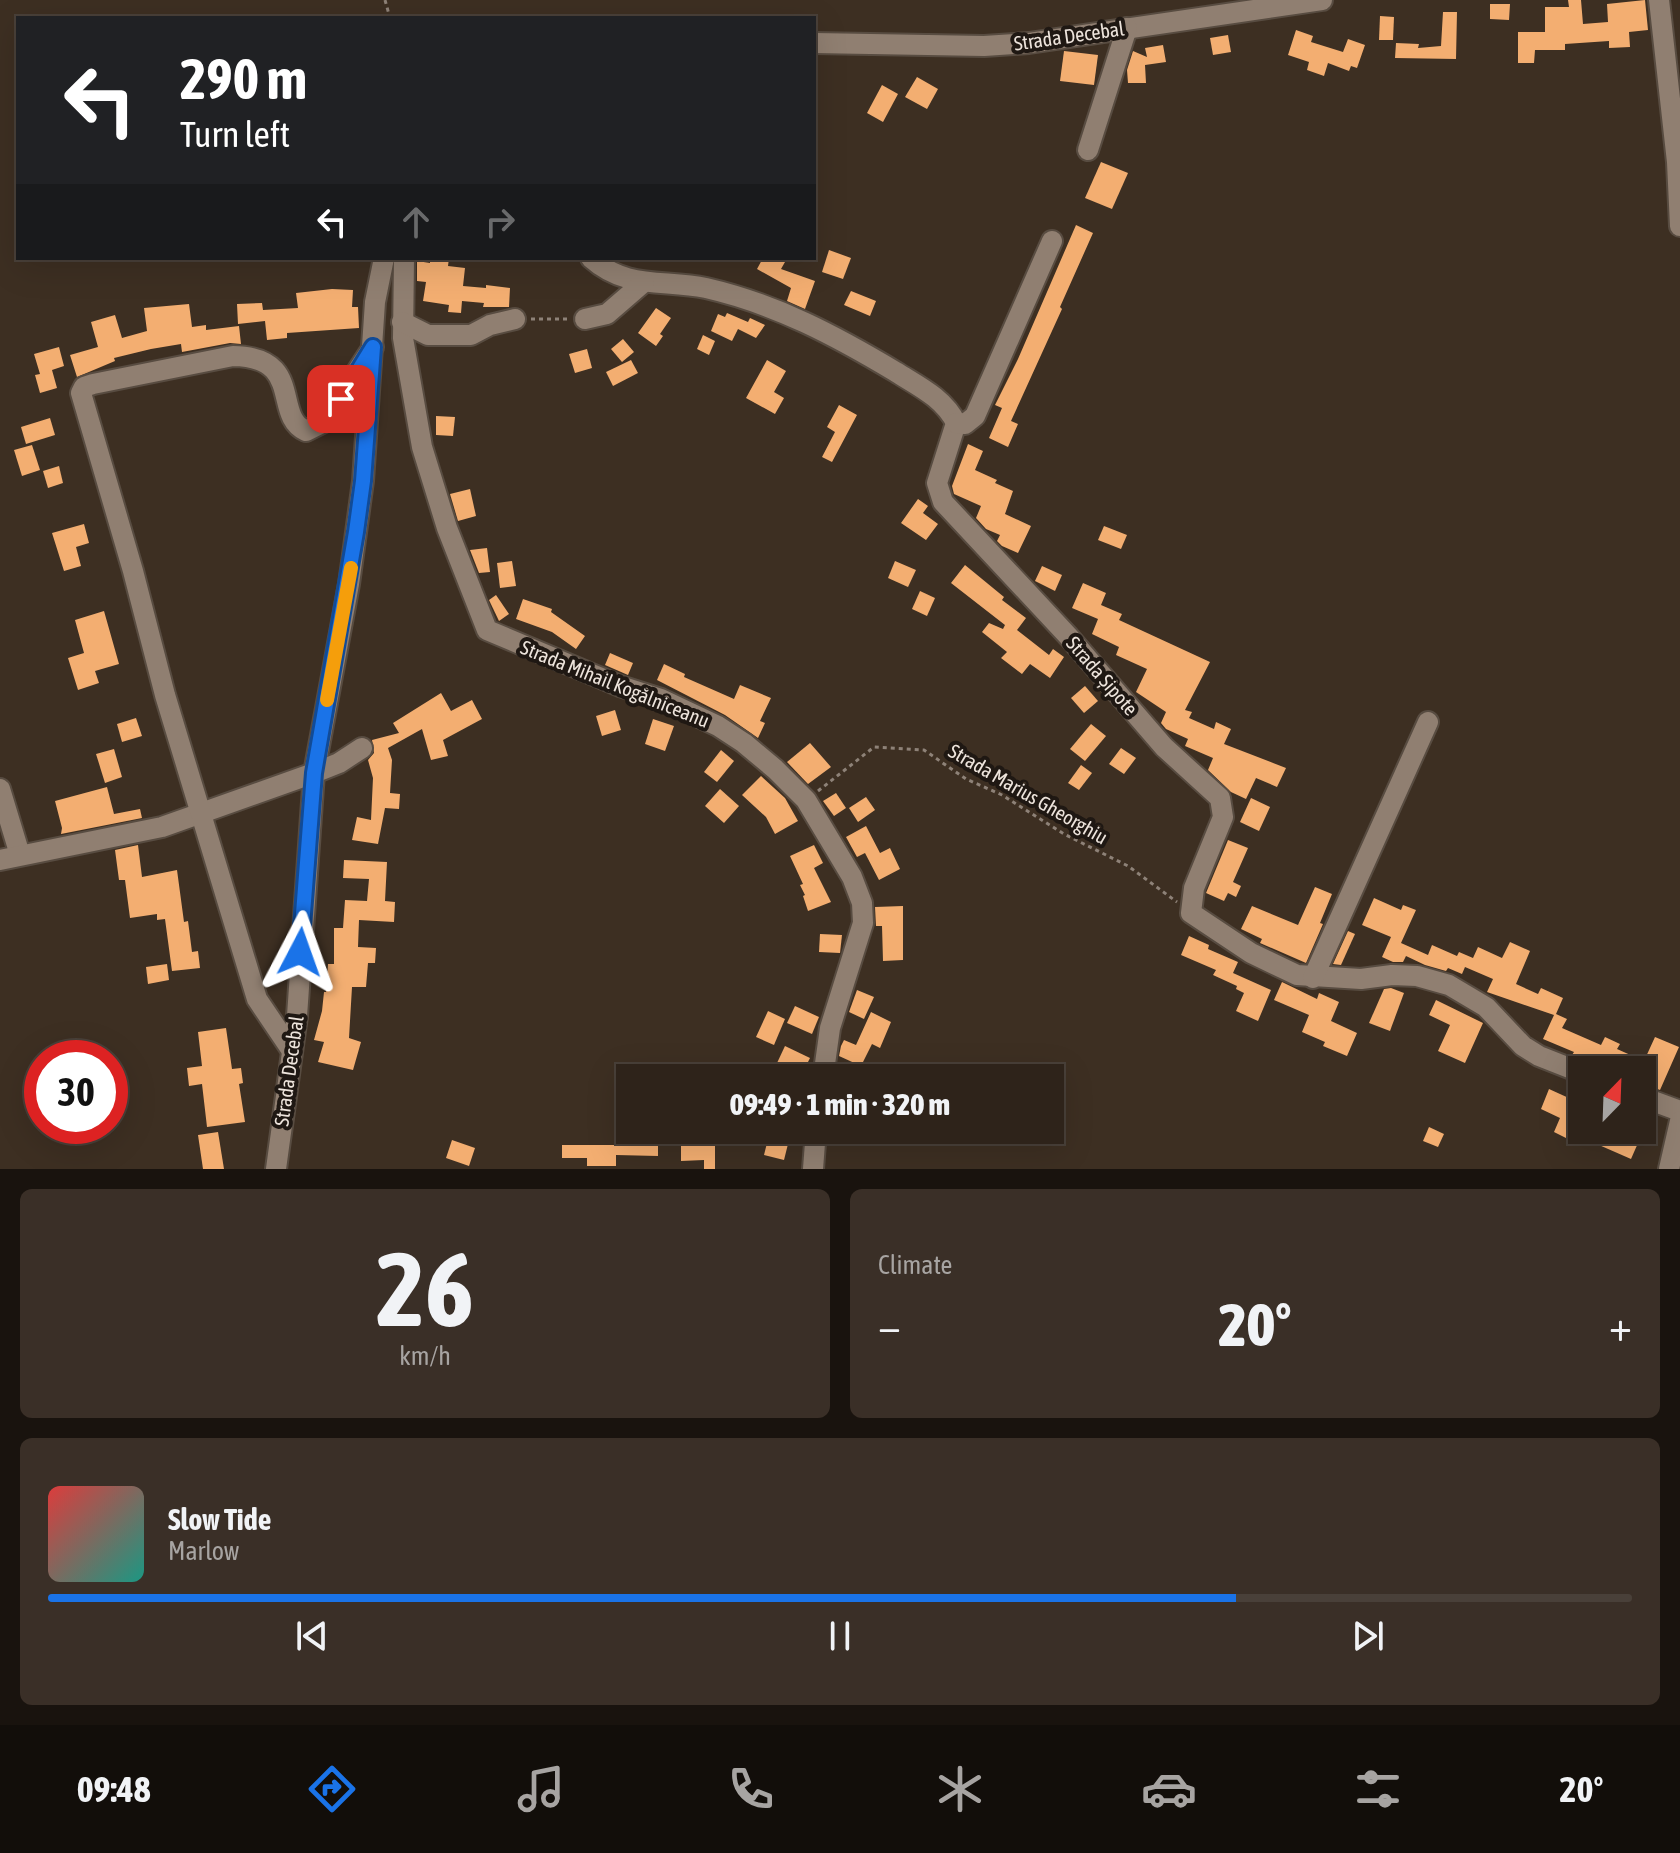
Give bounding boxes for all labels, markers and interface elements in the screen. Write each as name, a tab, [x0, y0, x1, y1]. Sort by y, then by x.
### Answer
street label: Strada Decebal	[1012, 16, 1126, 55]
text: 290 m	[180, 47, 307, 111]
icon: left	[48, 48, 152, 152]
text: Turn left	[180, 113, 290, 155]
icon: left	[310, 200, 354, 244]
icon: ahead	[394, 200, 438, 244]
icon: right	[478, 200, 522, 244]
pin	[307, 365, 375, 433]
icon: arrive	[319, 377, 363, 421]
street label: Strada Șipote	[1062, 632, 1143, 720]
street label: Strada Mihail Kogălniceanu	[518, 635, 713, 732]
street label: Strada Marius Gheorghiu	[945, 739, 1112, 848]
position arrow	[258, 910, 342, 994]
street label: Strada Decebal	[269, 1014, 308, 1128]
speed limit sign: 30	[24, 1040, 128, 1144]
north arrow	[1568, 1056, 1656, 1144]
map controls	[1568, 1056, 1656, 1144]
text: 09:49 · 1 min · 320 m	[730, 1087, 950, 1121]
text: 26	[376, 1229, 474, 1348]
text: Climate	[878, 1250, 952, 1280]
text: 20°	[1219, 1290, 1291, 1359]
text: −	[878, 1300, 901, 1350]
text: +	[1609, 1300, 1632, 1350]
text: km/h	[399, 1341, 451, 1371]
text: Slow Tide	[168, 1502, 271, 1536]
text: Marlow	[168, 1536, 239, 1566]
icon: previous	[290, 1614, 334, 1658]
icon: pause	[818, 1614, 862, 1658]
icon: next	[1346, 1614, 1390, 1658]
icon: directions	[304, 1761, 360, 1817]
icon: music	[513, 1761, 569, 1817]
icon: phone	[723, 1761, 779, 1817]
icon: climate	[932, 1761, 988, 1817]
icon: car	[1141, 1761, 1197, 1817]
icon: filters	[1350, 1761, 1406, 1817]
text: 09:48	[77, 1768, 151, 1810]
text: 20°	[1560, 1768, 1603, 1810]

